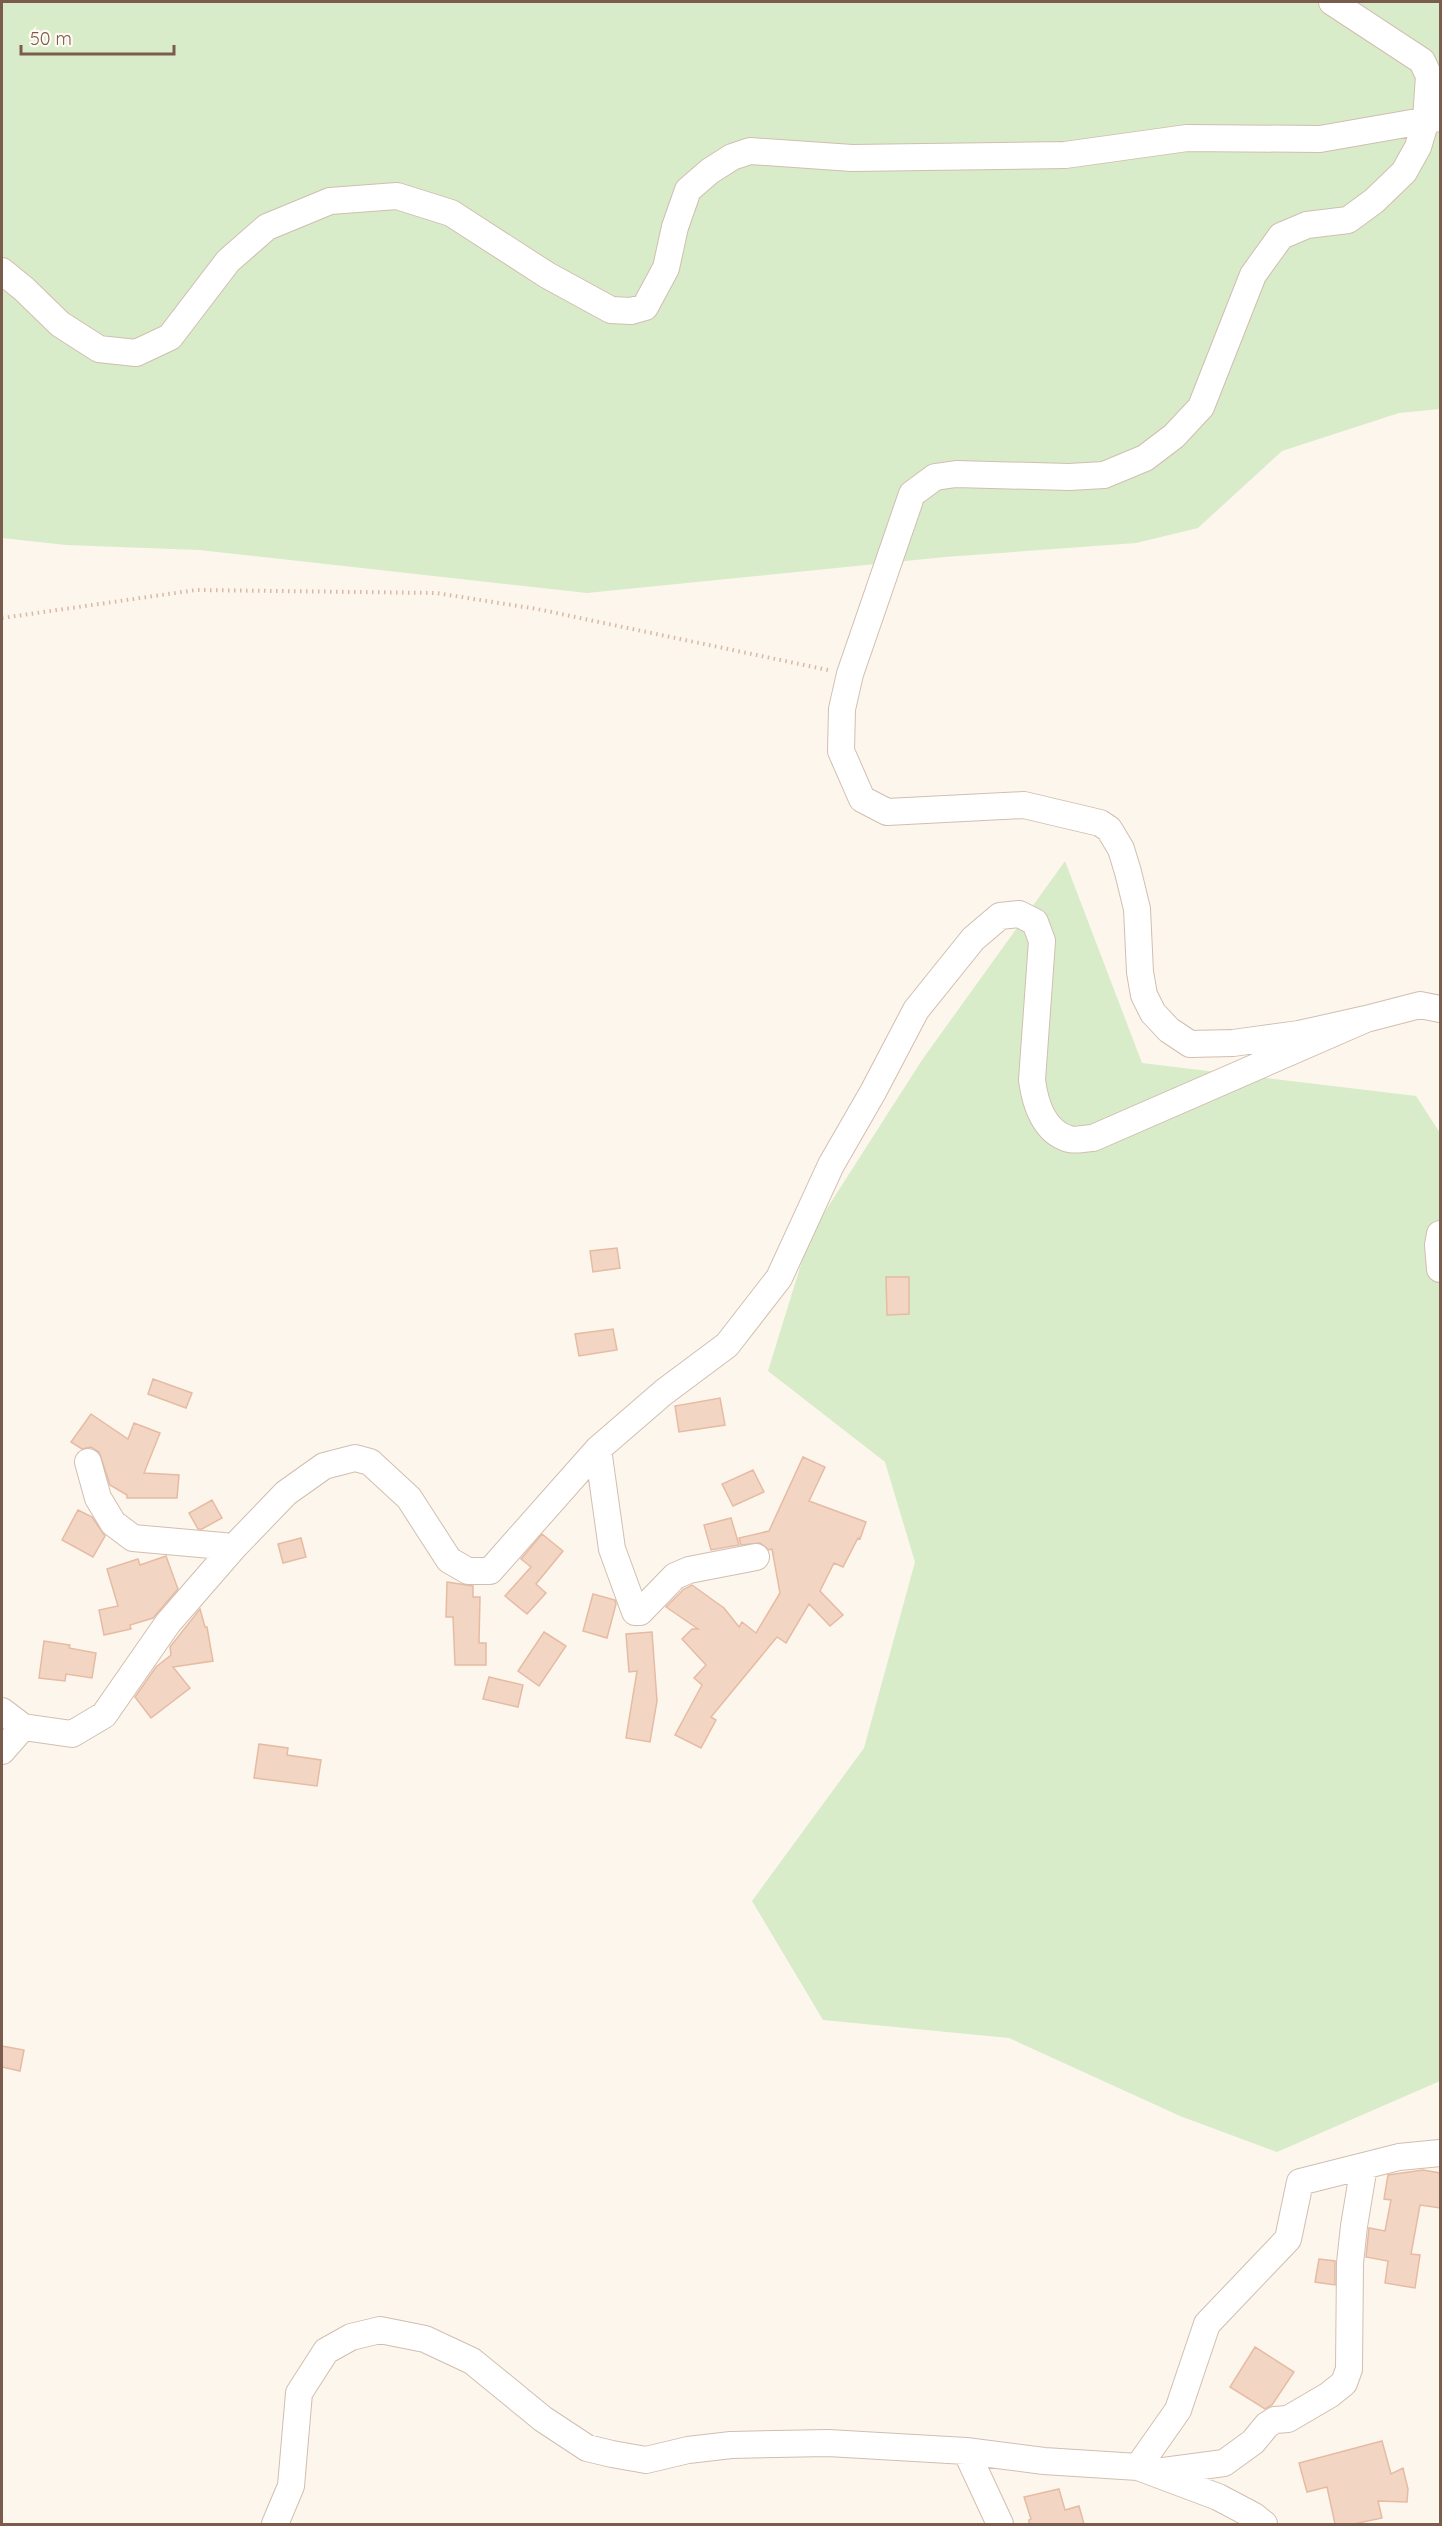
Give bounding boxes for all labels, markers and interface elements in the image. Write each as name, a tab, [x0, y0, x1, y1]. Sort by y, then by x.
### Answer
scale bar	[21, 18, 174, 56]
text: 50 m	[30, 27, 72, 50]

